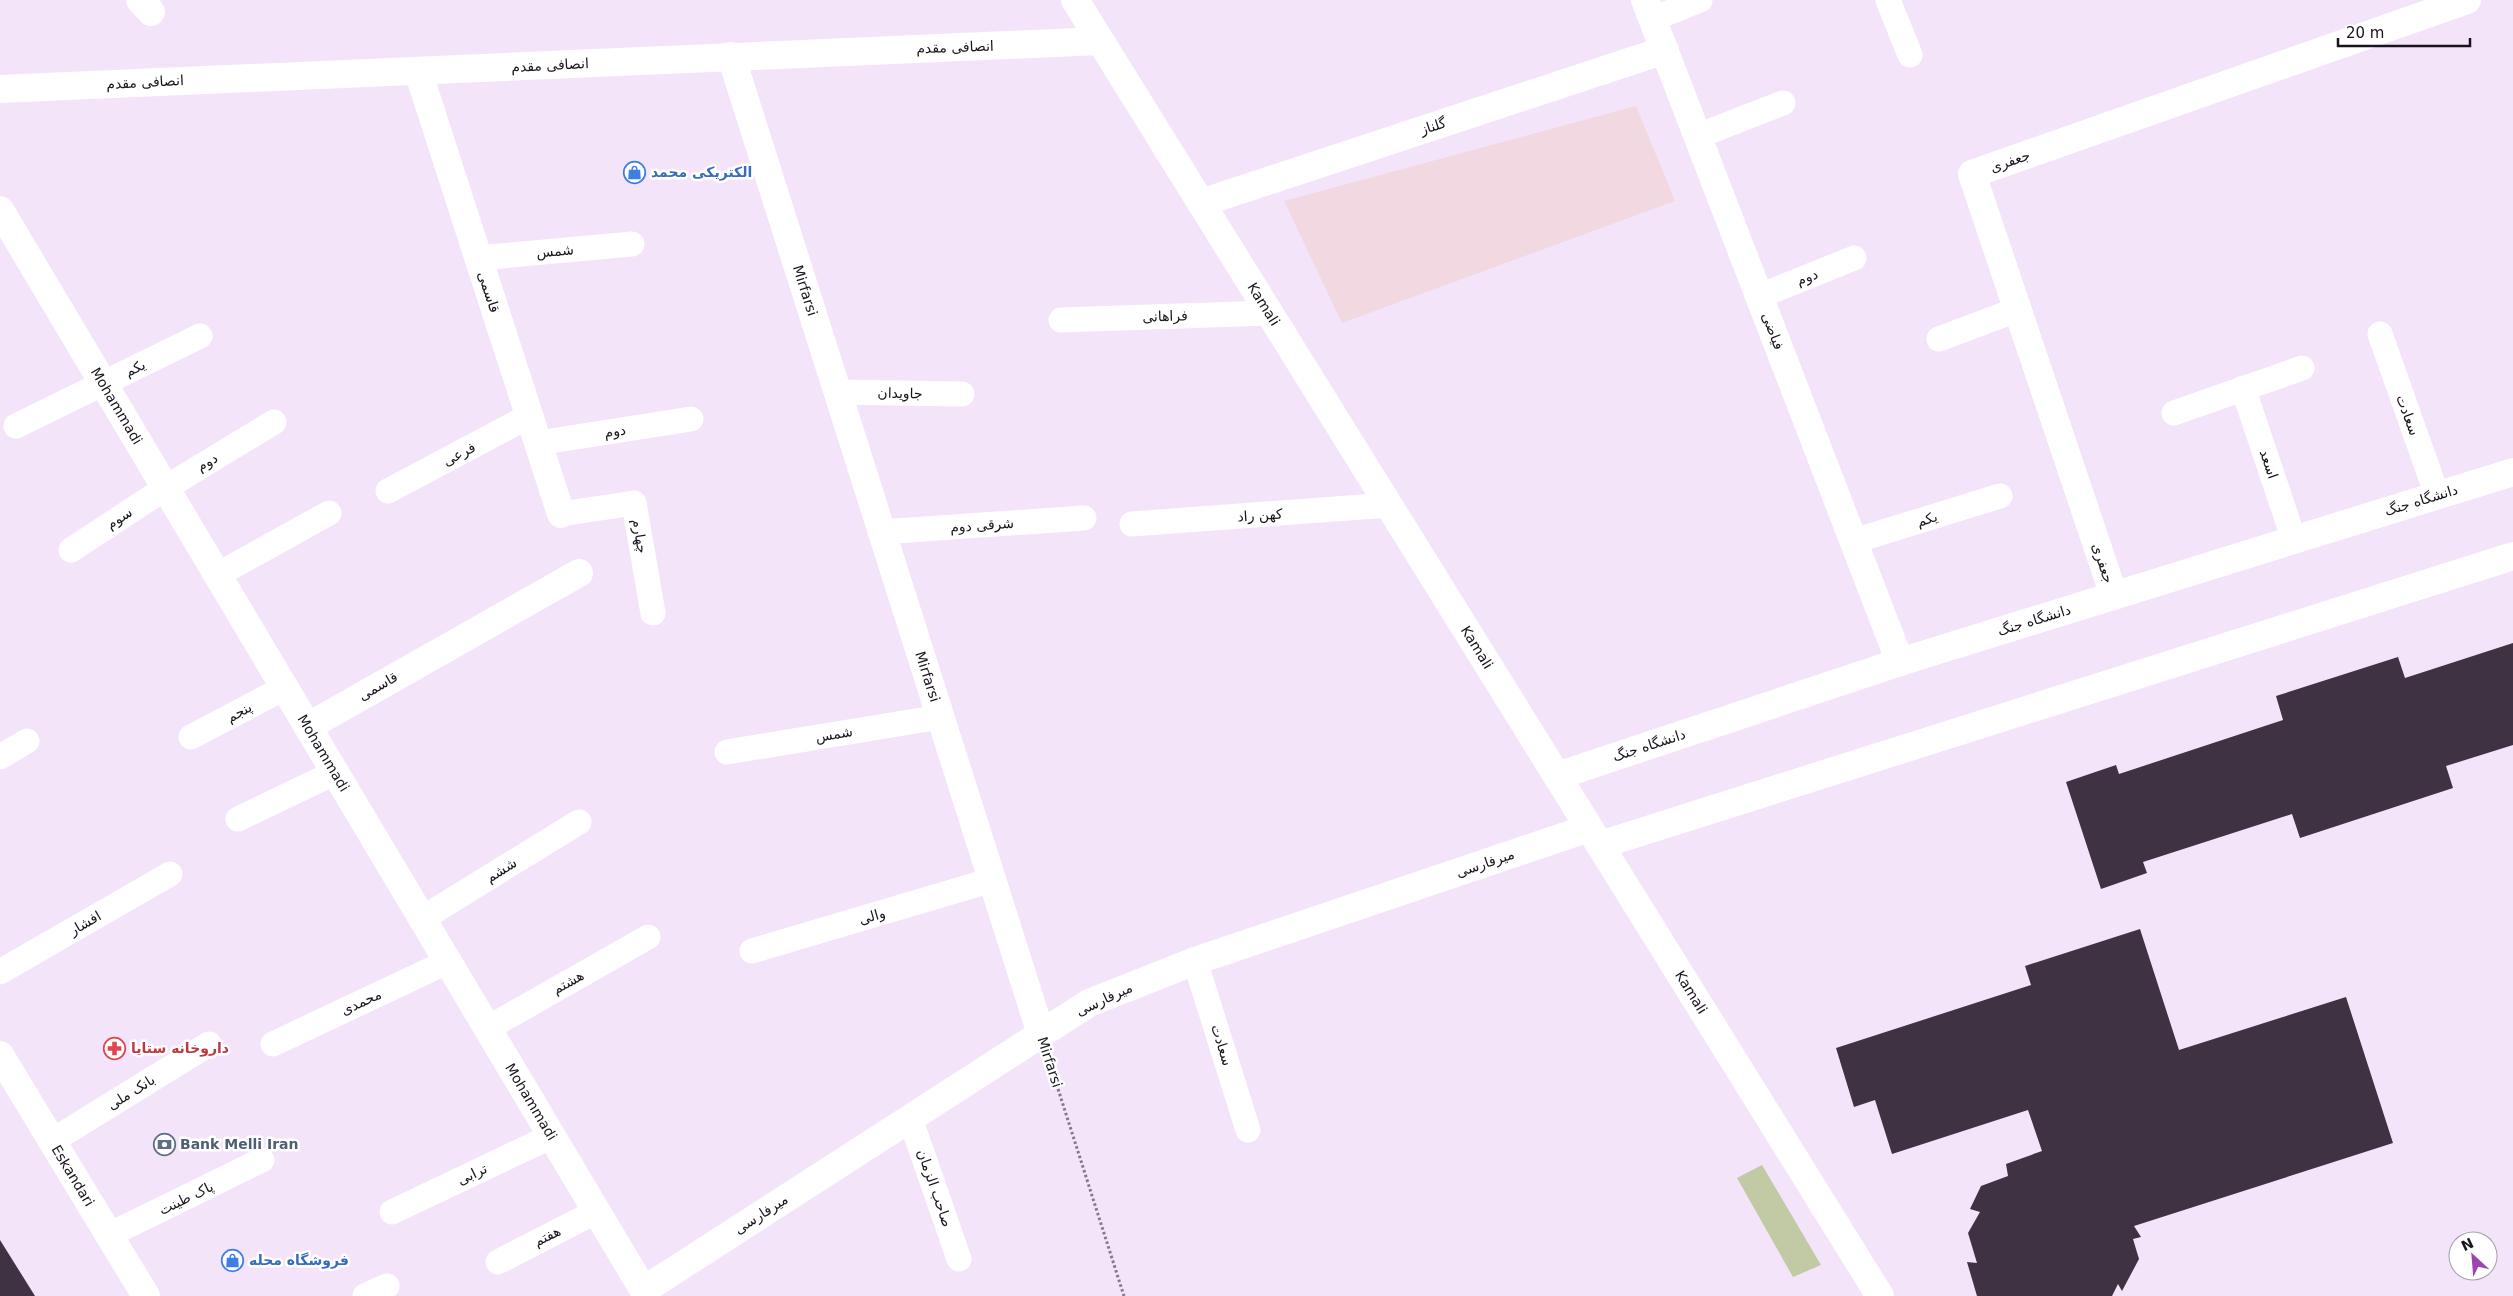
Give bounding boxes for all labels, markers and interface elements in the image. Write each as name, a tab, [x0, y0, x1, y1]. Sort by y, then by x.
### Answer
scale bar	[2338, 15, 2470, 47]
text: 20 m	[2346, 24, 2384, 42]
street label: انصافی مقدم	[916, 38, 994, 56]
street label: انصافی مقدم	[511, 55, 589, 75]
street label: انصافی مقدم	[106, 72, 184, 92]
street label: گلناز	[1417, 114, 1449, 139]
street label: جعفری	[1988, 147, 2032, 176]
shop icon: الکتریکی محمد	[623, 160, 647, 184]
place label: الکتریکی محمد	[651, 164, 752, 181]
street label: شمس	[536, 241, 575, 262]
street label: Mirfarsi	[790, 263, 821, 318]
street label: دوم	[1794, 266, 1820, 289]
street label: قاسمی	[475, 269, 503, 315]
street label: Kamali	[1245, 280, 1283, 329]
street label: فراهانی	[1142, 307, 1188, 326]
street label: فیاضی	[1759, 310, 1787, 352]
street label: یکم	[122, 356, 148, 381]
street label: Mohammadi	[88, 364, 146, 447]
street label: جاویدان	[877, 385, 923, 402]
street label: سعادت	[2393, 392, 2423, 438]
street label: دوم	[603, 421, 627, 442]
street label: فرعی	[440, 439, 478, 470]
street label: اسعد	[2257, 447, 2281, 481]
street label: دوم	[194, 450, 221, 475]
street label: دانشگاه جنگ	[2382, 481, 2460, 519]
street label: سوم	[103, 504, 135, 533]
street label: کهن راد	[1237, 505, 1283, 526]
street label: یکم	[1915, 508, 1940, 531]
street label: شرقی دوم	[950, 515, 1015, 536]
street label: چهارم	[628, 517, 651, 555]
street label: جعفری	[2088, 541, 2117, 585]
street label: دانشگاه جنگ	[1995, 601, 2073, 639]
street label: Kamali	[1458, 623, 1496, 672]
street label: Mirfarsi	[912, 649, 943, 704]
street label: قاسمی	[356, 668, 400, 704]
street label: پنجم	[224, 699, 255, 726]
street label: Mohammadi	[294, 712, 353, 794]
street label: شمس	[814, 723, 854, 746]
street label: دانشگاه جنگ	[1611, 726, 1687, 764]
street label: میرفارسی	[1454, 846, 1517, 881]
street label: ششم	[483, 854, 520, 887]
street label: والی	[857, 905, 887, 928]
street label: افشار	[65, 908, 104, 940]
street label: هشتم	[550, 967, 587, 998]
street label: Kamali	[1672, 968, 1711, 1017]
street label: میرفارسی	[1073, 979, 1135, 1020]
street label: محمدی	[338, 986, 384, 1018]
street label: سعادت	[1208, 1022, 1236, 1068]
street label: Mirfarsi	[1034, 1035, 1066, 1089]
pharmacy icon: داروخانه ستایا	[103, 1036, 127, 1060]
place label: داروخانه ستایا	[131, 1040, 229, 1057]
street label: Mohammadi	[502, 1060, 560, 1143]
street label: بانک ملی	[104, 1071, 158, 1113]
bank icon: Bank Melli Iran	[152, 1132, 176, 1156]
place label: Bank Melli Iran	[180, 1136, 299, 1152]
street label: Eskandari	[48, 1142, 98, 1209]
street label: صاحب الزمان	[913, 1147, 956, 1229]
street label: ترابی	[455, 1160, 490, 1189]
street label: پاک طینت	[156, 1178, 216, 1219]
street label: میرفارسی	[731, 1191, 791, 1238]
street label: هفتم	[531, 1223, 564, 1250]
north arrow	[2448, 1231, 2498, 1281]
text: N	[2459, 1235, 2476, 1254]
shop icon: فروشگاه محله	[221, 1248, 245, 1272]
place label: فروشگاه محله	[249, 1252, 349, 1269]

